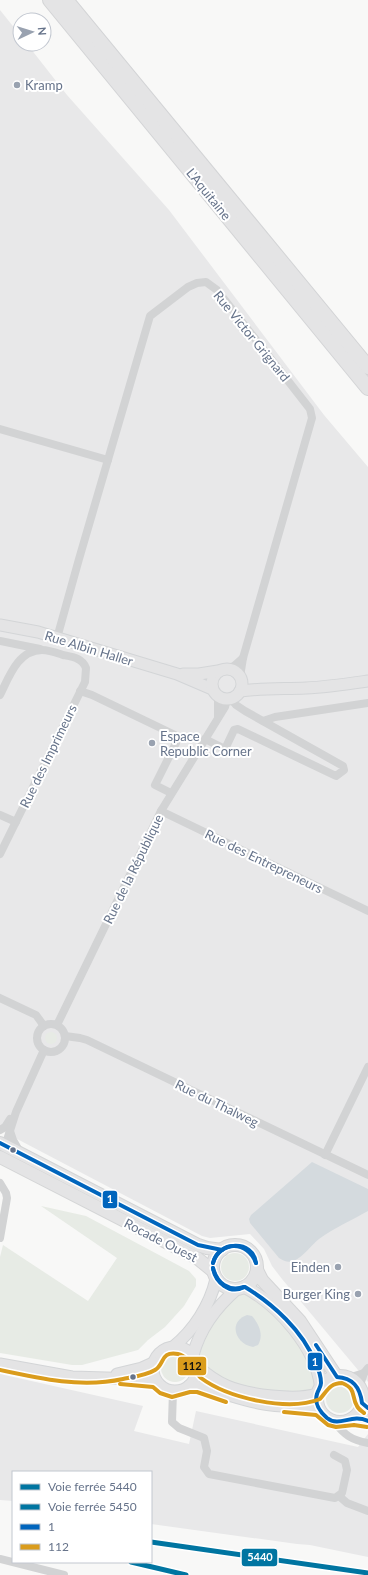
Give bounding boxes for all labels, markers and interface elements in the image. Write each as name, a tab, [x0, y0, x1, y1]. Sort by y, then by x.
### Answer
north arrow	[12, 12, 52, 52]
text: N	[36, 27, 49, 36]
place label: Kramp	[25, 77, 63, 93]
marker: Kramp	[12, 80, 22, 90]
street label: L'Aquitaine	[183, 165, 235, 223]
street label: Rue Victor Grignard	[210, 287, 294, 385]
street label: Rue Albin Haller	[43, 627, 135, 669]
street label: Rue des Imprimeurs	[16, 701, 80, 810]
place label: Espace Republic Corner	[160, 728, 252, 759]
marker: Espace Republic Corner	[147, 738, 157, 748]
street label: Rue de la République	[100, 812, 166, 926]
street label: Rue des Entrepreneurs	[202, 825, 326, 897]
street label: Rue du Thalweg	[173, 1076, 262, 1130]
unlabelled marker	[8, 1145, 18, 1155]
line badge: 1	[102, 1190, 118, 1209]
text: 1	[107, 1192, 113, 1205]
street label: Rocade Ouest	[122, 1215, 201, 1265]
place label: Einden	[291, 1259, 330, 1275]
marker: Einden	[333, 1262, 343, 1272]
place label: Burger King	[283, 1286, 350, 1302]
marker: Burger King	[353, 1289, 363, 1299]
line badge: 1	[307, 1352, 323, 1371]
text: 1	[312, 1355, 318, 1368]
line badge: 112	[177, 1356, 207, 1376]
text: 112	[182, 1359, 202, 1372]
unlabelled marker	[128, 1372, 138, 1382]
legend	[12, 1471, 152, 1563]
text: Voie ferrée 5440	[48, 1479, 137, 1494]
text: Voie ferrée 5450	[48, 1499, 137, 1514]
text: 1	[48, 1519, 55, 1534]
text: 112	[48, 1539, 69, 1554]
line badge: 5440	[241, 1548, 278, 1567]
text: 5440	[247, 1550, 273, 1563]

